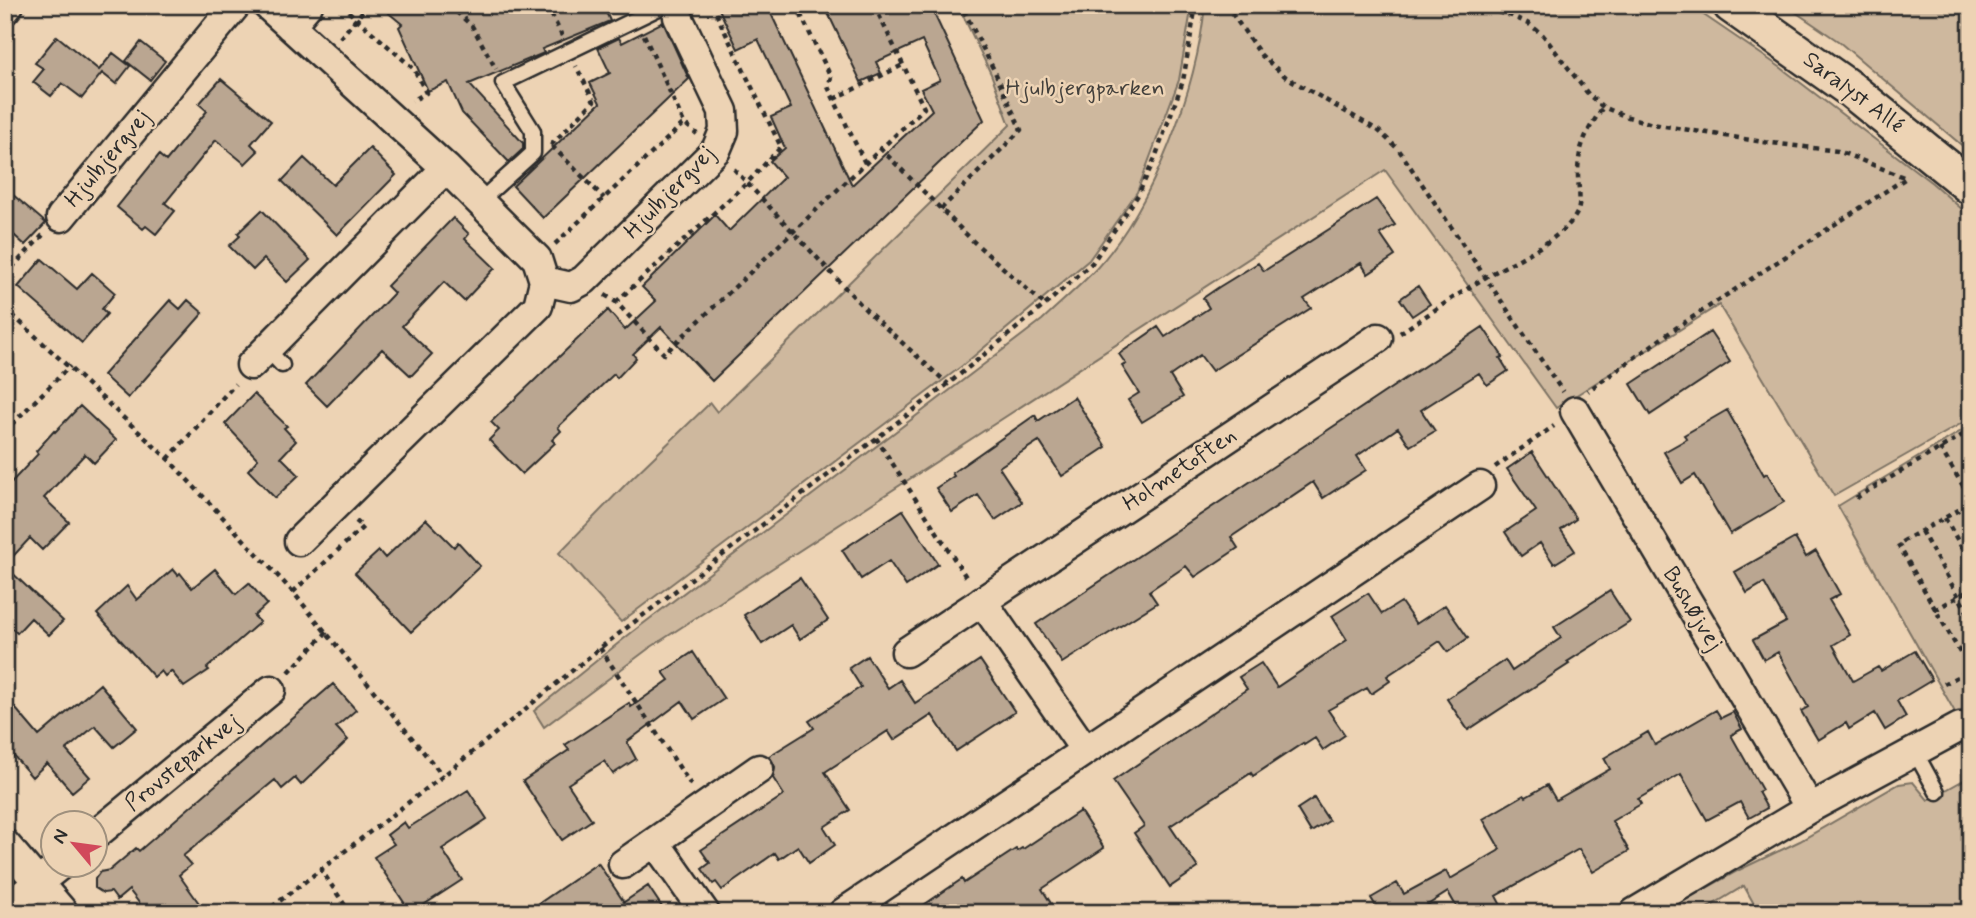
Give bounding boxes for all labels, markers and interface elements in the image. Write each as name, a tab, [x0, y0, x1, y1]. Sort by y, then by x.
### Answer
street label: Saralyst Allé	[1797, 45, 1909, 141]
park label: Hjulbjergparken	[1005, 74, 1165, 104]
street label: Hjulbjergvej	[58, 104, 158, 214]
street label: Hjulbjergvej	[618, 140, 722, 246]
street label: Holmetoften	[1117, 421, 1243, 519]
street label: Bushøjvej	[1655, 561, 1729, 657]
street label: Provsteparkvej	[119, 707, 247, 819]
north arrow	[38, 810, 108, 880]
text: N	[46, 825, 74, 848]

